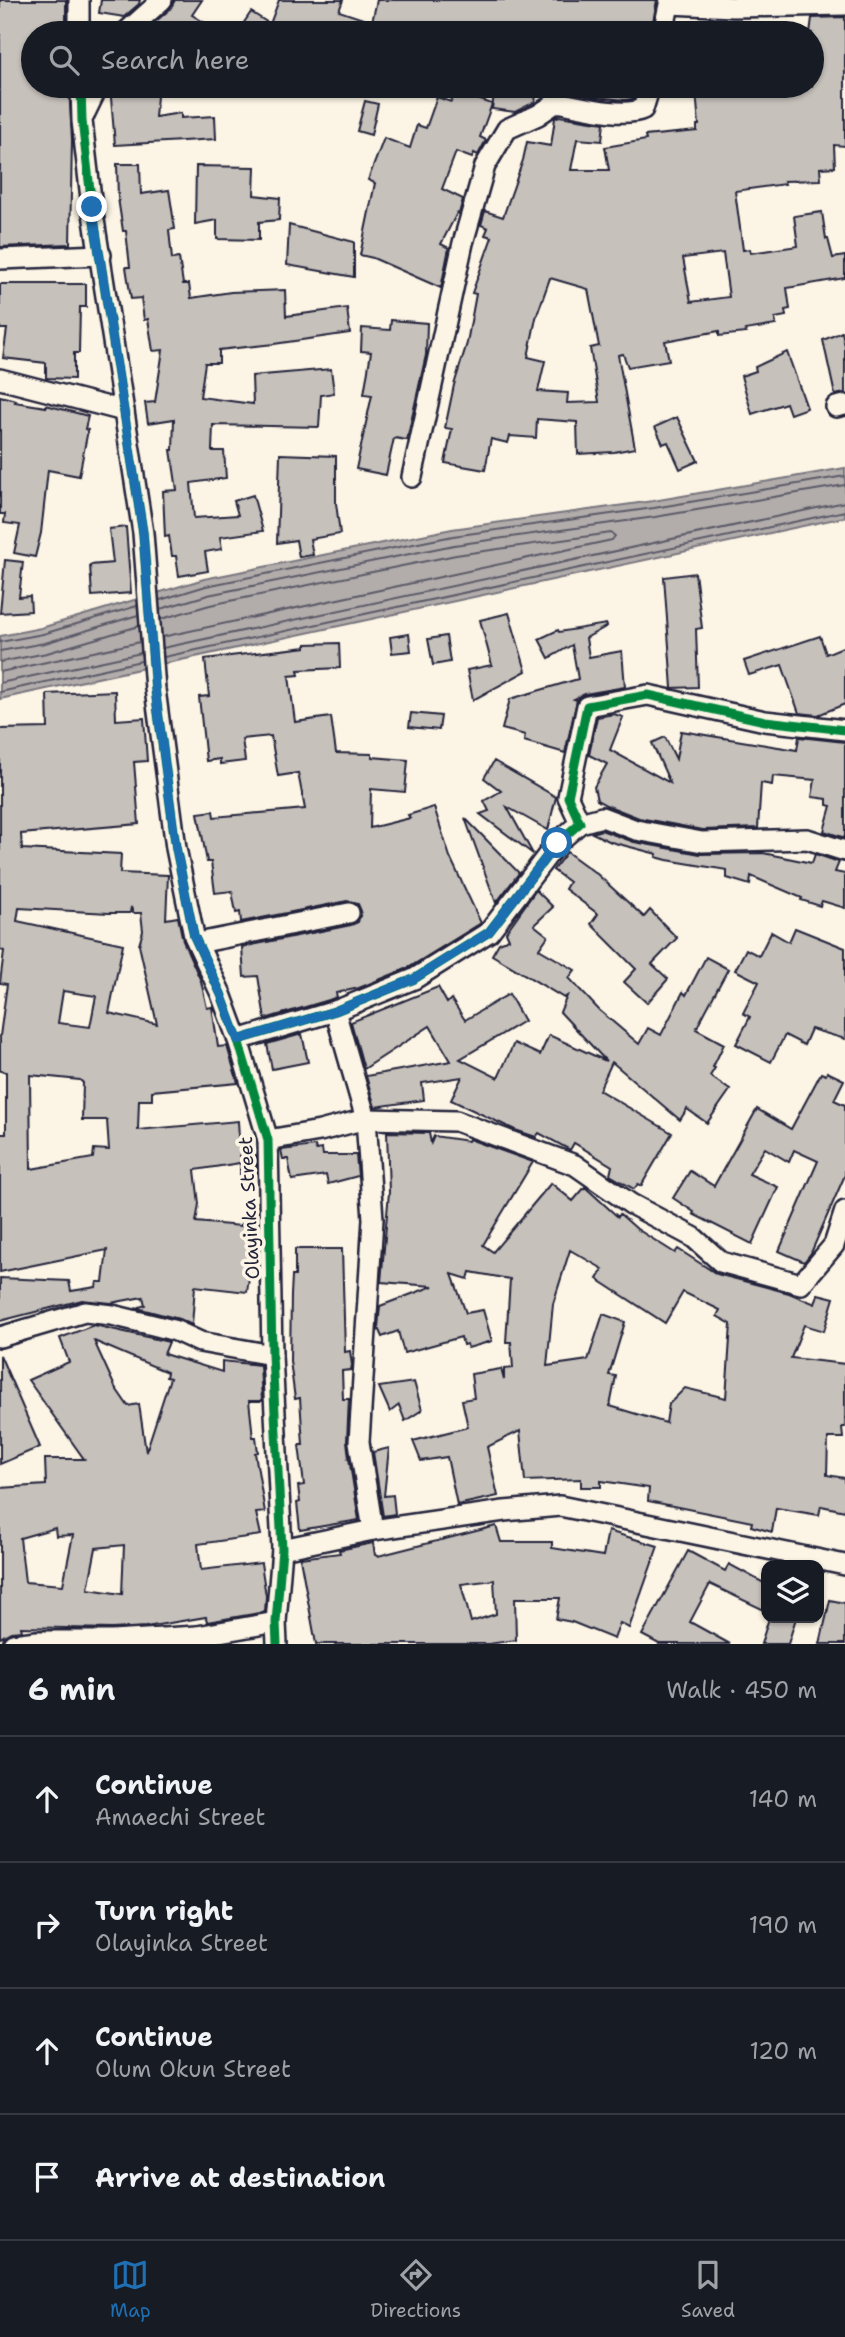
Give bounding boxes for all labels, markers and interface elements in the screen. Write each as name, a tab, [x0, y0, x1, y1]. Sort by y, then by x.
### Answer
search box	[21, 21, 824, 98]
icon: search	[45, 41, 83, 79]
text: Search here	[101, 42, 250, 77]
route end	[76, 191, 107, 222]
route start	[541, 827, 572, 858]
street label: Olayinka Street	[233, 1136, 265, 1280]
map controls	[761, 1560, 824, 1623]
button: layers	[761, 1560, 824, 1623]
text: 6 min	[28, 1669, 115, 1710]
text: Walk · 450 m	[666, 1675, 817, 1705]
text: Continue	[95, 1767, 213, 1802]
icon: ahead	[28, 1780, 66, 1818]
text: 140 m	[749, 1784, 817, 1814]
text: Amaechi Street	[95, 1802, 266, 1832]
text: Turn right	[95, 1893, 233, 1928]
icon: right	[28, 1906, 66, 1944]
text: 190 m	[749, 1910, 817, 1940]
text: Olayinka Street	[95, 1928, 268, 1958]
text: Continue	[95, 2019, 213, 2054]
icon: ahead	[28, 2032, 66, 2070]
text: 120 m	[749, 2036, 817, 2066]
text: Olum Okun Street	[95, 2054, 291, 2084]
icon: arrive	[28, 2158, 66, 2196]
text: Arrive at destination	[95, 2160, 385, 2195]
tab: Map	[110, 2256, 151, 2323]
tab: Directions	[371, 2256, 461, 2323]
tab: Saved	[681, 2256, 735, 2323]

